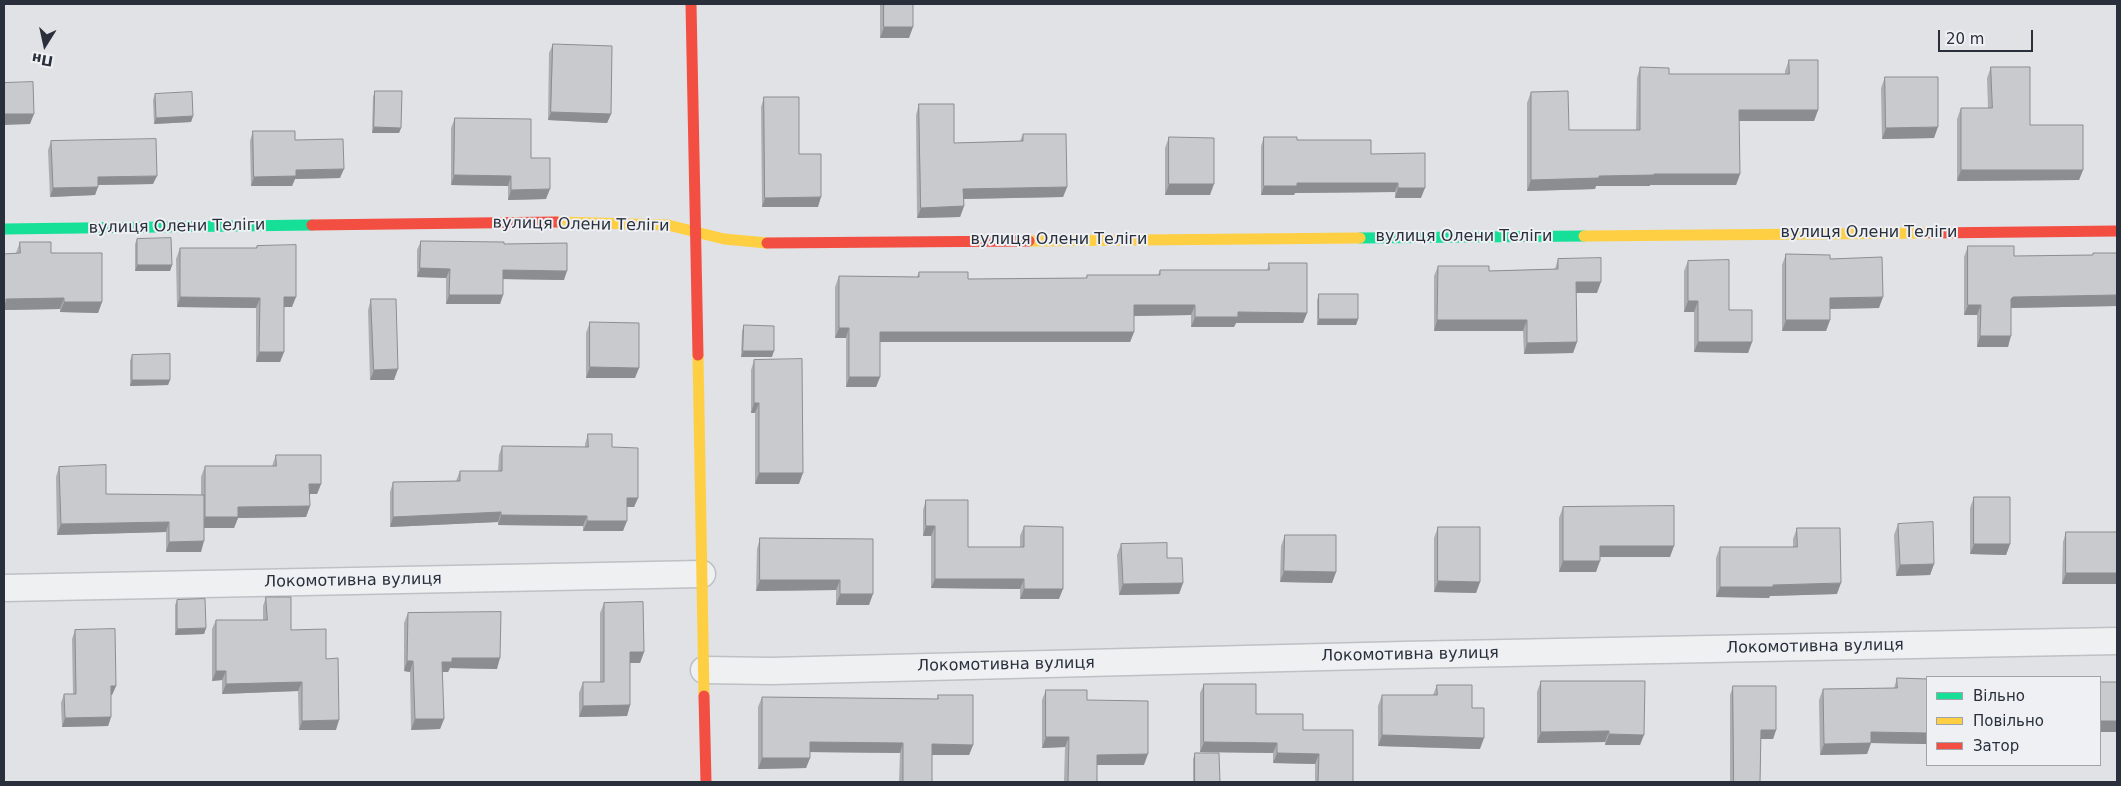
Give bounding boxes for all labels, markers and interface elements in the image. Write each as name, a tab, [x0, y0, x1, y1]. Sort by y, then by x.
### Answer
north arrow	[20, 20, 70, 70]
scale bar	[1941, 20, 2036, 52]
text: 20 m	[1946, 30, 1984, 48]
text: Пн	[30, 50, 54, 70]
street label: вулиця Олени Теліги	[492, 214, 670, 236]
street label: вулиця Олени Теліги	[88, 216, 266, 238]
street label: вулиця Олени Теліги	[1781, 223, 1957, 243]
street label: вулиця Олени Теліги	[1376, 227, 1552, 247]
street label: вулиця Олени Теліги	[971, 230, 1147, 250]
street label: Локомотивна вулиця	[264, 570, 442, 592]
street label: Локомотивна вулиця	[1726, 636, 1904, 658]
street label: Локомотивна вулиця	[1321, 644, 1499, 666]
street label: Локомотивна вулиця	[917, 654, 1095, 676]
legend	[1926, 676, 2101, 766]
text: Вільно	[1973, 687, 2025, 705]
text: Повільно	[1973, 712, 2044, 730]
text: Затор	[1973, 737, 2019, 755]

